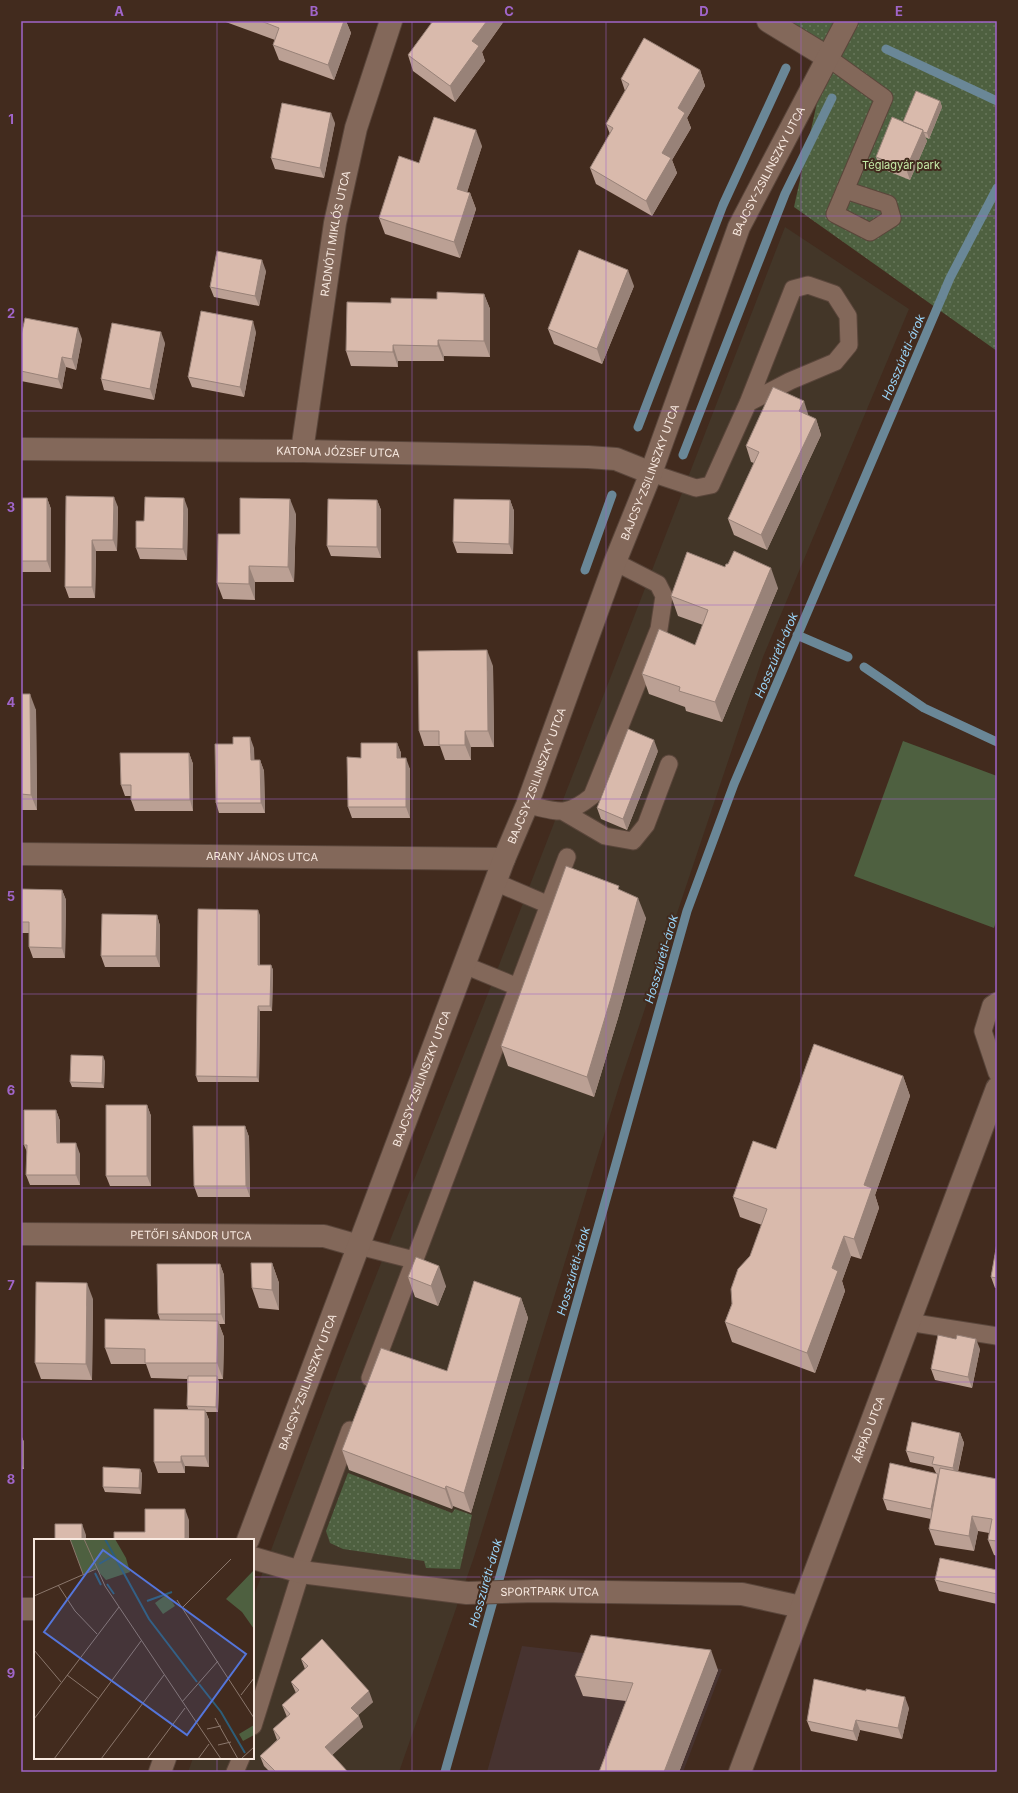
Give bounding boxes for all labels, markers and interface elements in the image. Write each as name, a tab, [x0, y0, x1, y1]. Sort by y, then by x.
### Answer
text: A	[114, 3, 124, 19]
text: B	[310, 3, 319, 19]
text: C	[504, 3, 514, 19]
text: D	[699, 3, 709, 19]
text: E	[895, 3, 903, 19]
street label: BAJCSY-ZSILINSZKY UTCA	[729, 103, 808, 238]
text: 1	[8, 111, 14, 127]
park label: Téglagyár park	[862, 158, 940, 172]
street label: RADNÓTI MIKLÓS UTCA	[317, 169, 353, 297]
text: 2	[7, 305, 15, 321]
water label: Hosszúréti-árok	[878, 312, 928, 402]
street label: BAJCSY-ZSILINSZKY UTCA	[618, 402, 682, 542]
street label: KATONA JÓZSEF UTCA	[276, 444, 400, 460]
text: 3	[7, 499, 15, 515]
water label: Hosszúréti-árok	[751, 610, 801, 700]
text: 4	[7, 694, 16, 710]
street label: BAJCSY-ZSILINSZKY UTCA	[504, 705, 569, 846]
street label: ARANY JÁNOS UTCA	[206, 849, 319, 864]
text: 5	[7, 888, 15, 904]
water label: Hosszúréti-árok	[641, 913, 681, 1005]
street label: BAJCSY-ZSILINSZKY UTCA	[389, 1008, 454, 1149]
text: 6	[7, 1082, 15, 1098]
water label: Hosszúréti-árok	[553, 1225, 593, 1317]
street label: PETŐFI SÁNDOR UTCA	[130, 1228, 252, 1243]
text: 7	[7, 1277, 15, 1293]
street label: BAJCSY-ZSILINSZKY UTCA	[275, 1311, 340, 1452]
street label: ÁRPÁD UTCA	[850, 1394, 888, 1465]
text: 8	[7, 1471, 15, 1487]
water label: Hosszúréti-árok	[465, 1537, 505, 1629]
inset map	[34, 1539, 254, 1759]
street label: SPORTPARK UTCA	[500, 1584, 599, 1599]
text: 9	[7, 1665, 15, 1681]

